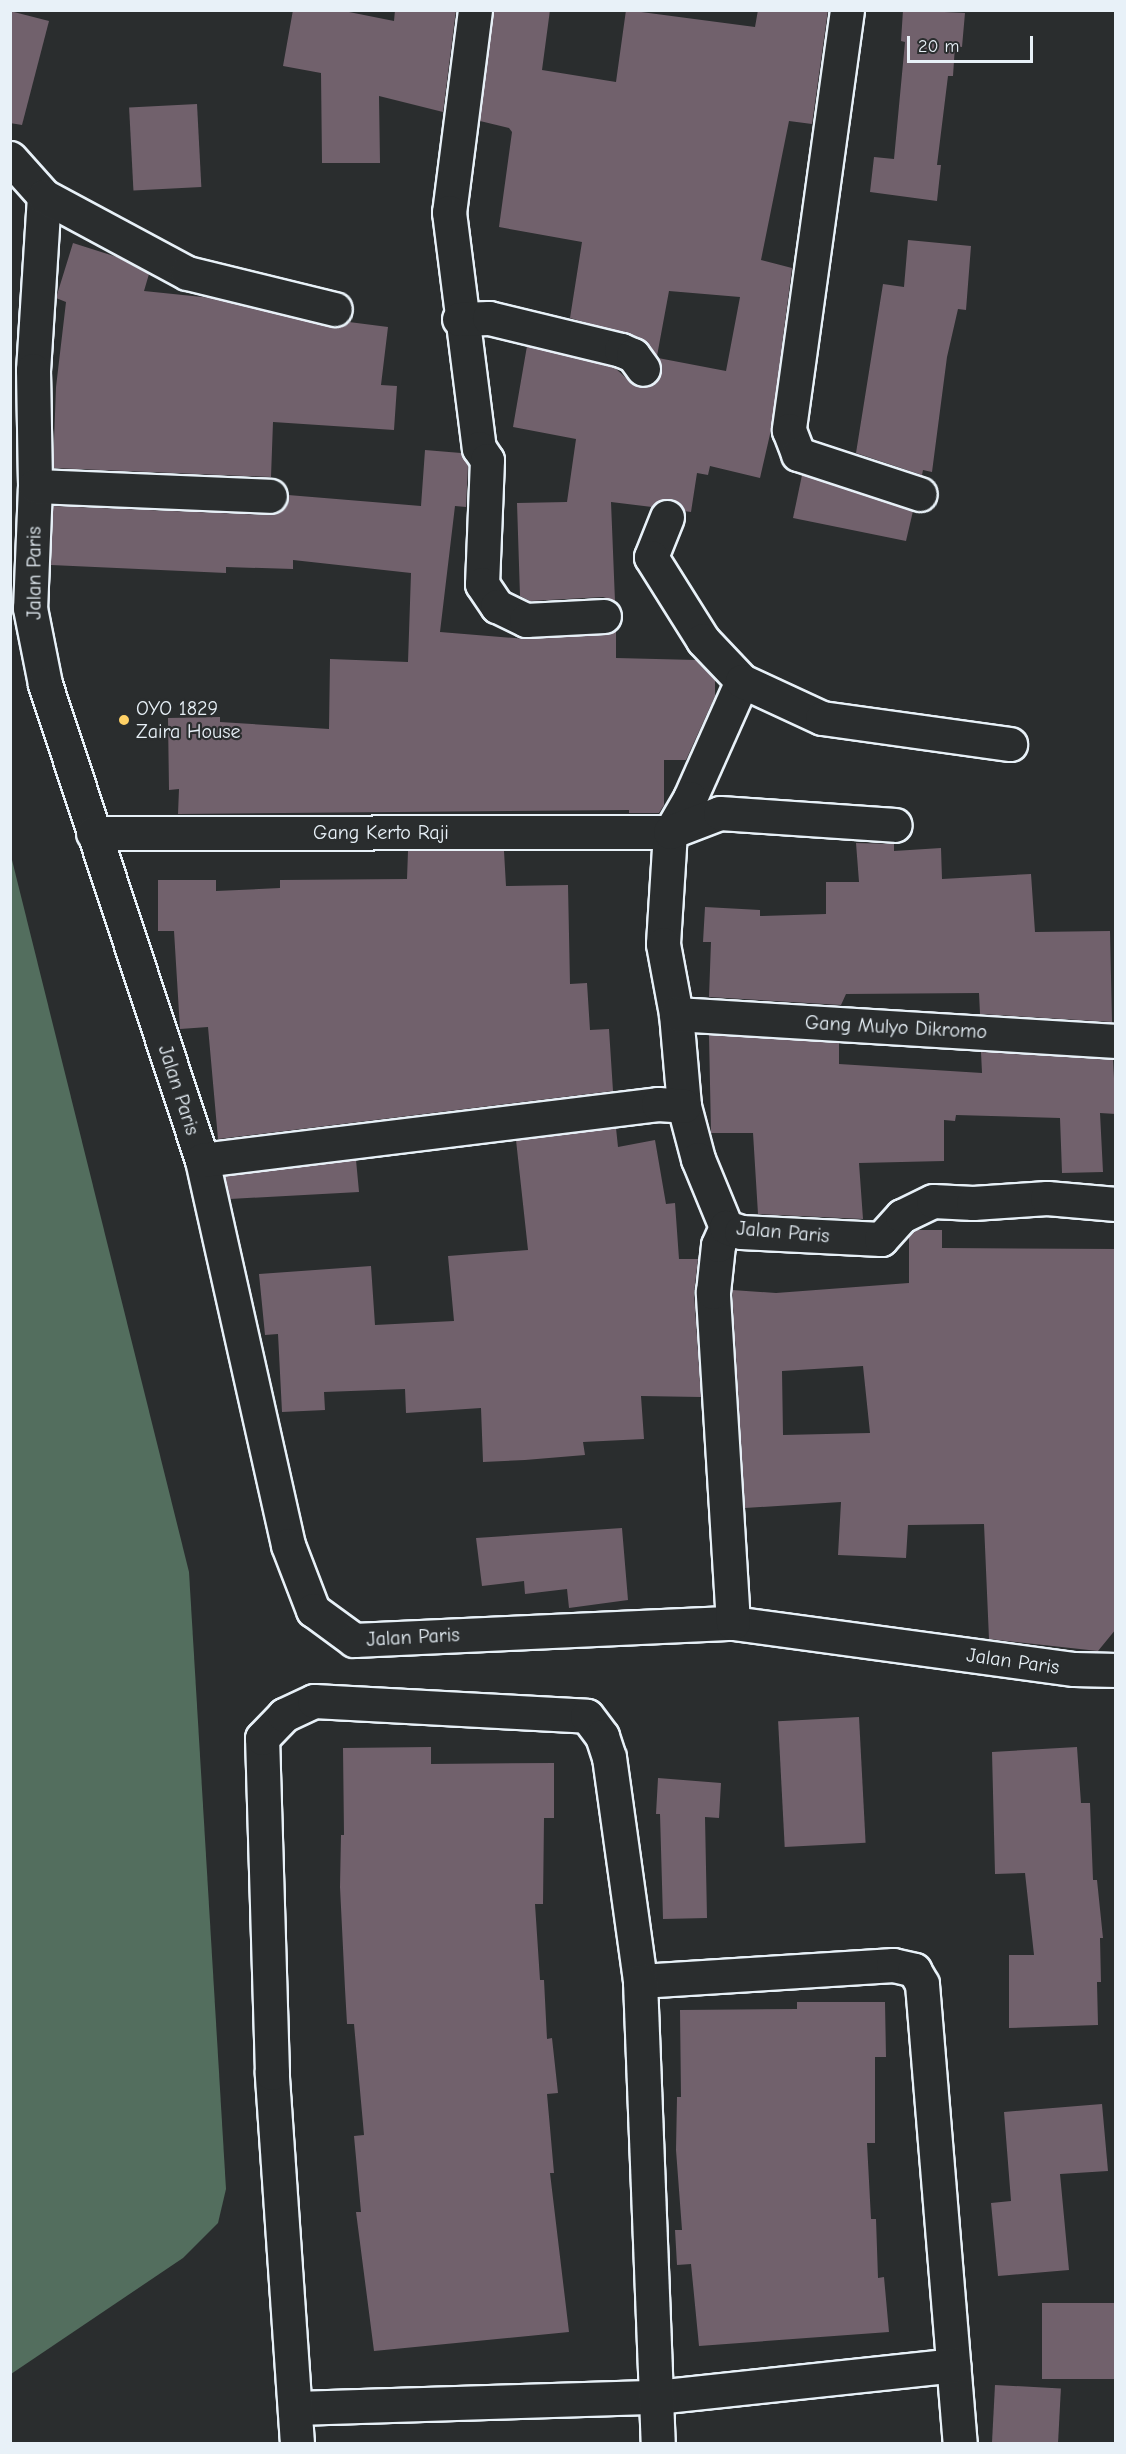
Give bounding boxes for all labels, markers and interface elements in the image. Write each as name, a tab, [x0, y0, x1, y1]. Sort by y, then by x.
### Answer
scale bar	[910, 24, 1036, 62]
text: 20 m	[918, 36, 959, 57]
street label: Jalan Paris	[22, 526, 46, 620]
place label: OYO 1829 Zaira House	[136, 696, 241, 743]
marker: OYO 1829 Zaira House	[117, 713, 131, 727]
street label: Gang Kerto Raji	[313, 820, 449, 844]
street label: Gang Mulyo Dikromo	[804, 1010, 988, 1044]
street label: Jalan Paris	[153, 1042, 205, 1138]
street label: Jalan Paris	[735, 1216, 831, 1248]
street label: Jalan Paris	[366, 1623, 460, 1651]
street label: Jalan Paris	[965, 1643, 1061, 1679]

